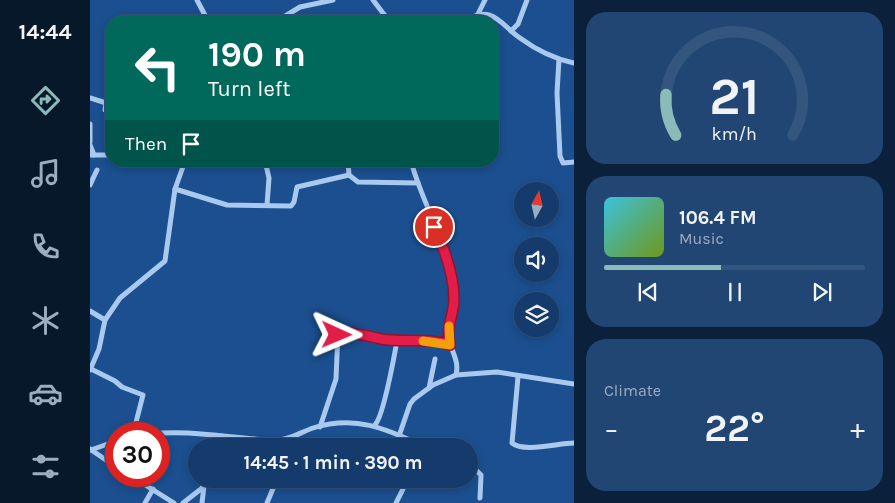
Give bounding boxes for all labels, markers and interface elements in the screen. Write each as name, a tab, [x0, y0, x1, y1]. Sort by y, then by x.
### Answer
text: 14:44	[18, 19, 72, 45]
text: 190 m	[208, 34, 306, 75]
icon: left	[125, 35, 190, 100]
text: 21	[710, 66, 760, 127]
text: Turn left	[208, 76, 291, 102]
icon: directions	[28, 83, 63, 118]
text: km/h	[712, 124, 757, 145]
icon: arrive	[177, 130, 205, 158]
text: Then	[125, 133, 167, 155]
icon: music	[28, 156, 63, 191]
north arrow	[514, 182, 559, 228]
map controls	[514, 182, 559, 337]
pin	[413, 206, 455, 248]
text: 106.4 FM	[679, 207, 757, 229]
icon: arrive	[420, 213, 448, 241]
icon: phone	[28, 229, 63, 264]
text: Music	[679, 229, 724, 248]
button: sound	[514, 237, 559, 282]
icon: previous	[634, 278, 662, 306]
icon: pause	[721, 278, 749, 306]
icon: next	[808, 278, 836, 306]
button: layers	[514, 292, 559, 337]
icon: climate	[28, 303, 63, 338]
position arrow	[310, 308, 362, 360]
icon: car	[28, 376, 63, 411]
text: Climate	[604, 381, 661, 400]
text: 22°	[704, 406, 765, 451]
text: −	[604, 412, 619, 445]
text: +	[850, 412, 865, 445]
speed limit sign: 30	[105, 422, 170, 487]
icon: filters	[28, 449, 63, 484]
text: 14:45 · 1 min · 390 m	[244, 452, 422, 474]

